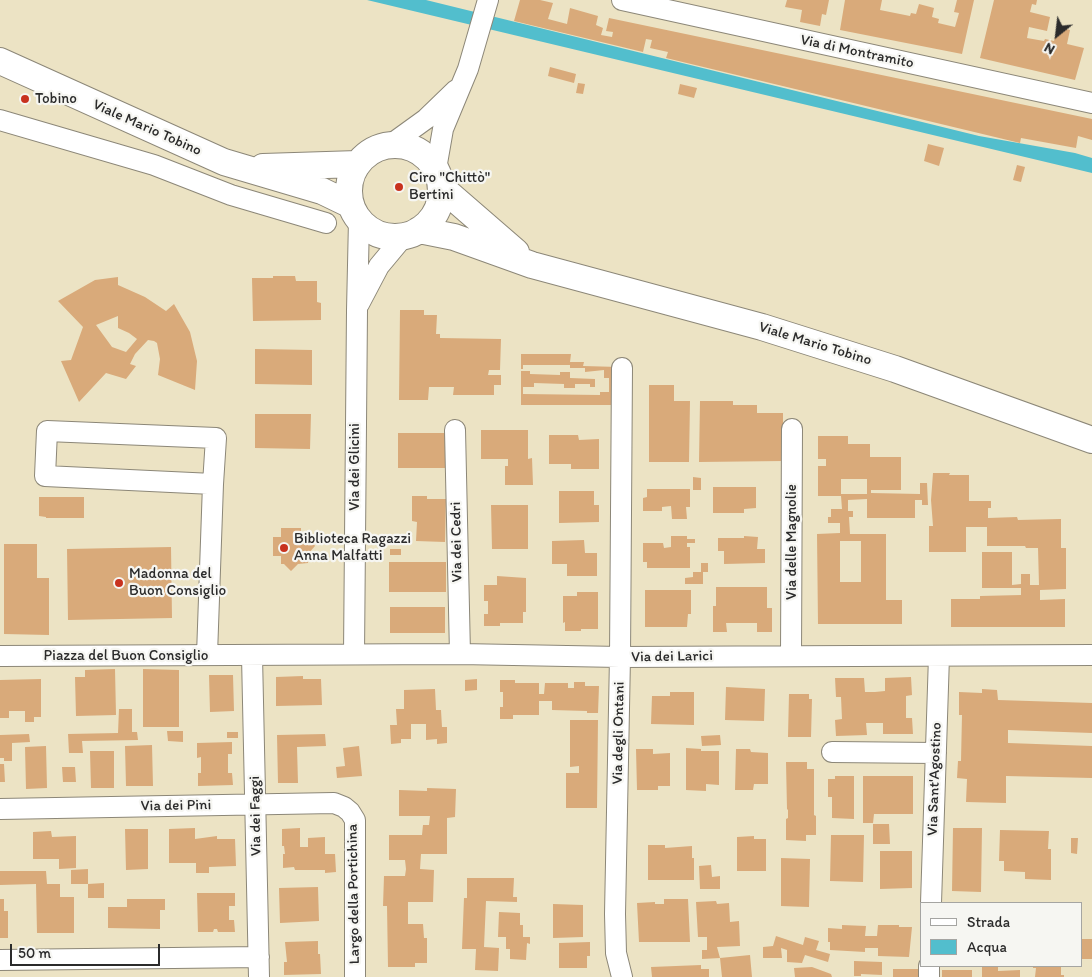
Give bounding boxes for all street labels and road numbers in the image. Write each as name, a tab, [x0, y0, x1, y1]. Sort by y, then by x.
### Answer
street label: Via di Montramito	[799, 31, 915, 73]
street label: Viale Mario Tobino	[90, 96, 204, 160]
street label: Viale Mario Tobino	[756, 318, 874, 370]
street label: Via dei Glicini	[346, 423, 364, 511]
street label: Via delle Magnolie	[783, 484, 801, 600]
street label: Via dei Cedri	[447, 502, 467, 582]
street label: Piazza del Buon Consiglio	[44, 647, 208, 665]
street label: Via dei Larici	[631, 647, 713, 667]
street label: Via degli Ontani	[609, 681, 629, 785]
street label: Via Sant'Agostino	[924, 722, 946, 836]
street label: Via dei Faggi	[246, 776, 266, 856]
street label: Via dei Pini	[140, 796, 212, 816]
street label: Largo della Portichina	[344, 824, 364, 964]

